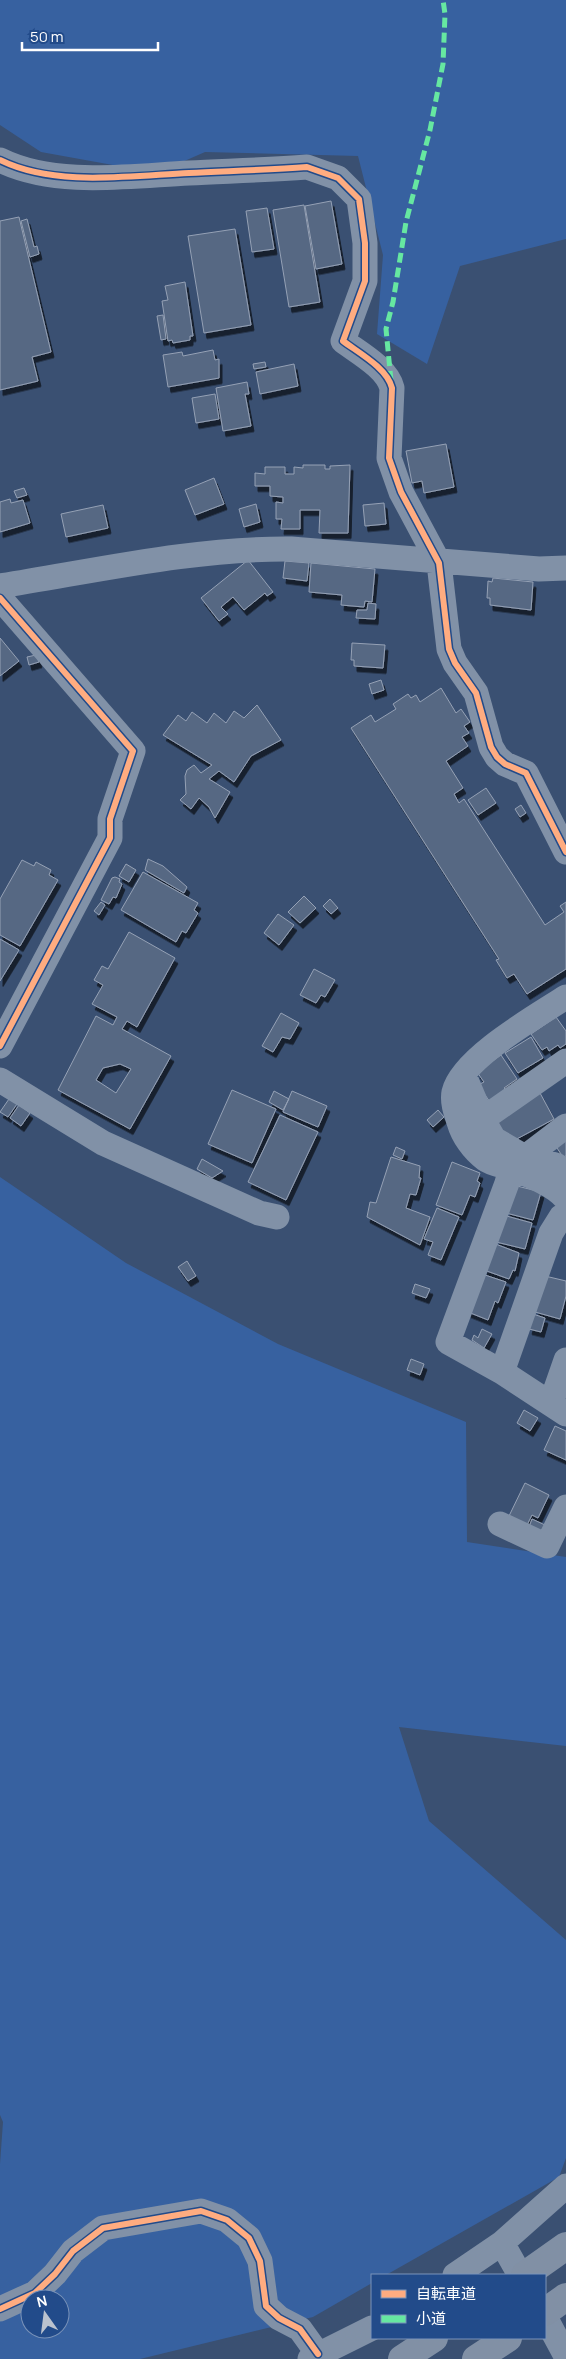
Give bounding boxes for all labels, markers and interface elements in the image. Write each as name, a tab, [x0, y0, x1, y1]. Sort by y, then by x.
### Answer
scale bar	[22, 20, 159, 52]
text: 50 m	[30, 26, 64, 47]
legend	[371, 2274, 546, 2339]
text: 自転車道	[416, 2283, 476, 2304]
north arrow	[20, 2289, 70, 2339]
text: N	[35, 2290, 49, 2311]
text: 小道	[416, 2308, 446, 2329]

